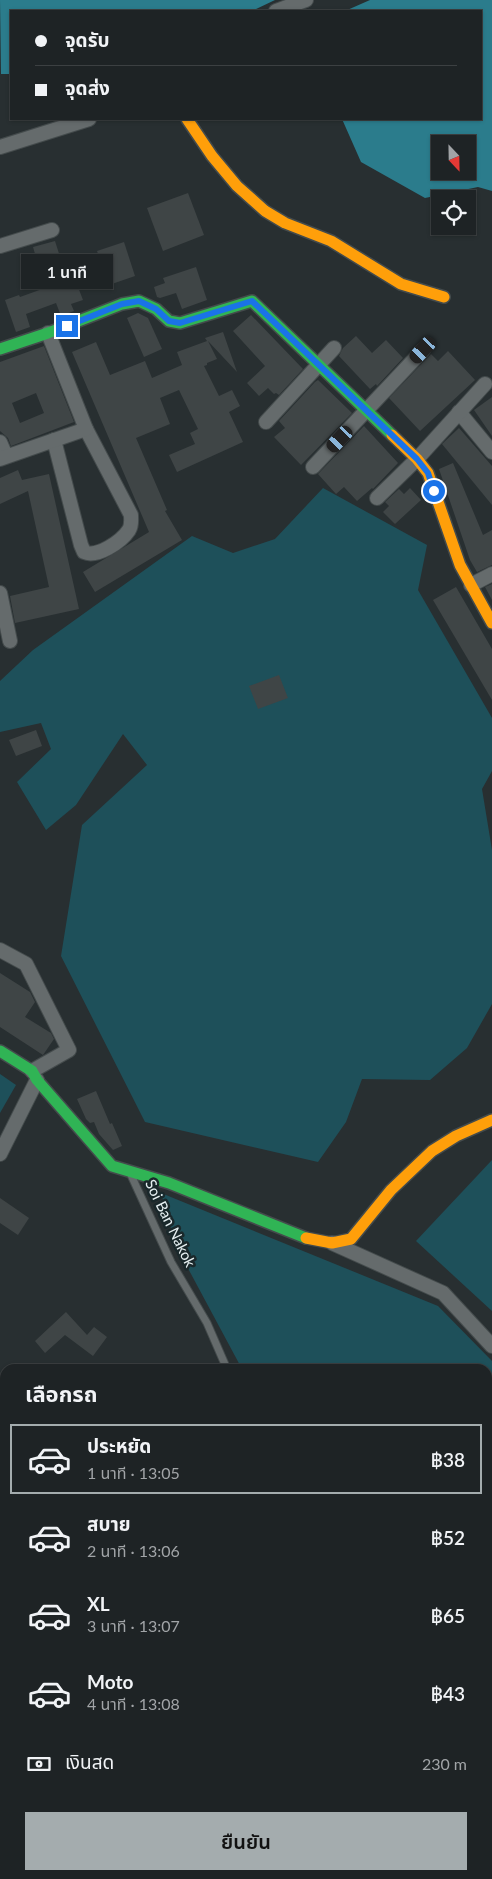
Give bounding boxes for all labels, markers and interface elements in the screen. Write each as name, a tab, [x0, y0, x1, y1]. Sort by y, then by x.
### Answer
text: จุดรับ	[65, 28, 110, 51]
text: จุดส่ง	[65, 76, 110, 99]
north arrow	[431, 135, 476, 180]
map controls	[431, 135, 476, 235]
button: locate	[431, 190, 476, 235]
callout: 1 นาที	[21, 254, 113, 288]
text: 1 นาที	[47, 262, 87, 281]
route end	[56, 315, 78, 337]
car	[407, 334, 438, 366]
car	[324, 423, 355, 455]
route start	[423, 480, 445, 502]
street label: Soi Ban Nakok	[142, 1176, 200, 1270]
text: เลือกรถ	[25, 1380, 98, 1407]
text: ประหยัด	[87, 1434, 151, 1457]
icon: car	[27, 1437, 72, 1482]
text: ฿38	[430, 1448, 465, 1471]
text: 1 นาที · 13:05	[87, 1463, 180, 1482]
text: สบาย	[87, 1512, 131, 1535]
icon: car	[27, 1515, 72, 1560]
text: ฿52	[430, 1526, 465, 1549]
text: 2 นาที · 13:06	[87, 1541, 180, 1560]
text: XL	[87, 1592, 110, 1615]
icon: car	[27, 1593, 72, 1638]
text: ฿65	[430, 1604, 465, 1627]
text: 3 นาที · 13:07	[87, 1616, 180, 1635]
text: Moto	[87, 1670, 133, 1693]
icon: car	[27, 1671, 72, 1716]
text: ฿43	[430, 1682, 465, 1705]
text: 4 นาที · 13:08	[87, 1694, 180, 1713]
icon: cash	[25, 1750, 53, 1778]
text: เงินสด	[65, 1750, 114, 1773]
text: 230 m	[422, 1754, 467, 1773]
button: ยืนยัน	[25, 1812, 467, 1870]

